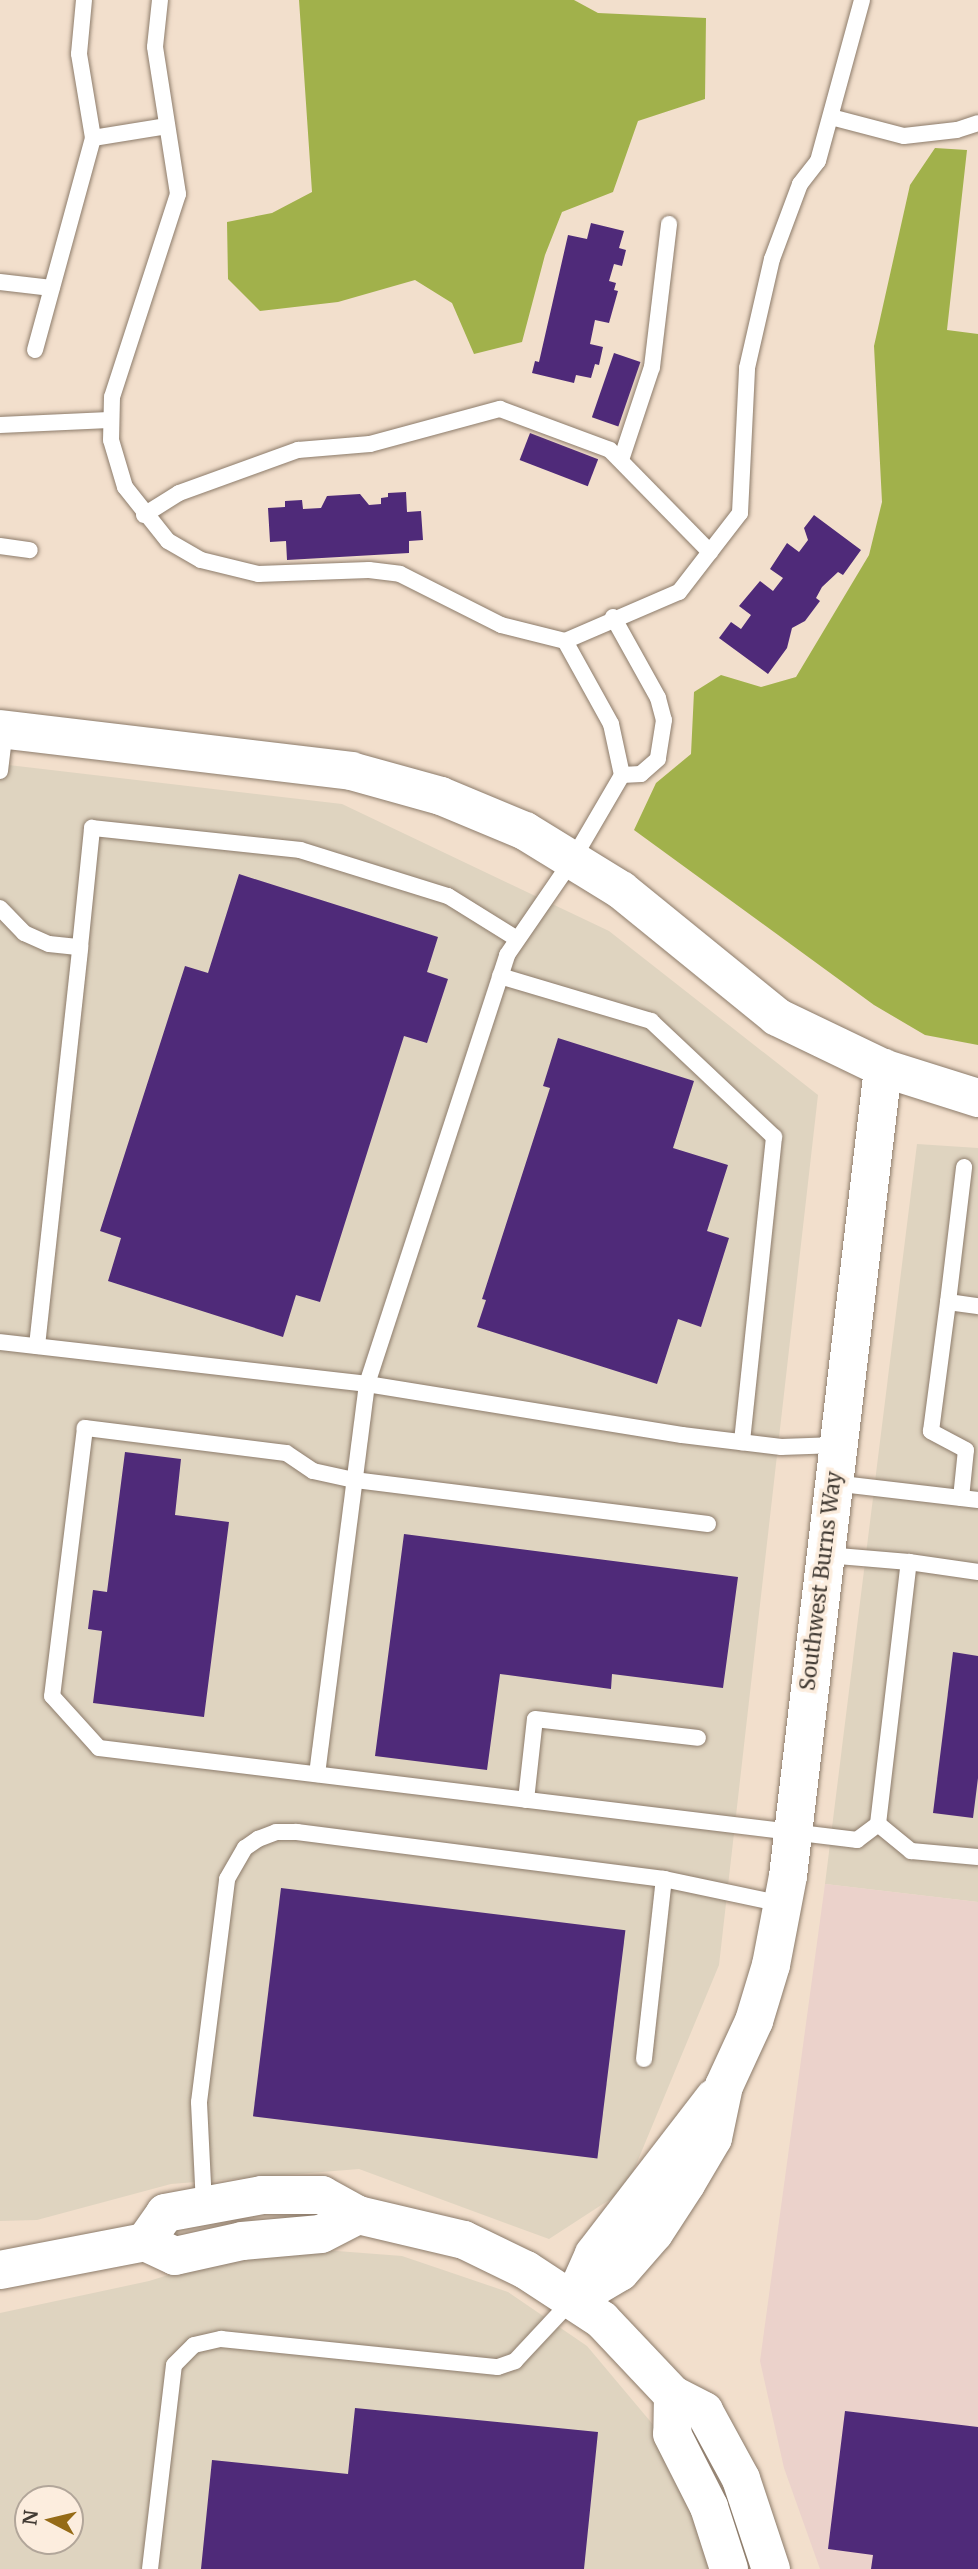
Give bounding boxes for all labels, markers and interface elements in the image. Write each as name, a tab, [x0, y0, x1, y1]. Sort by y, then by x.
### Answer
street label: Southwest Burns Way	[795, 1470, 847, 1692]
north arrow	[14, 2485, 84, 2555]
text: N	[17, 2509, 43, 2527]

